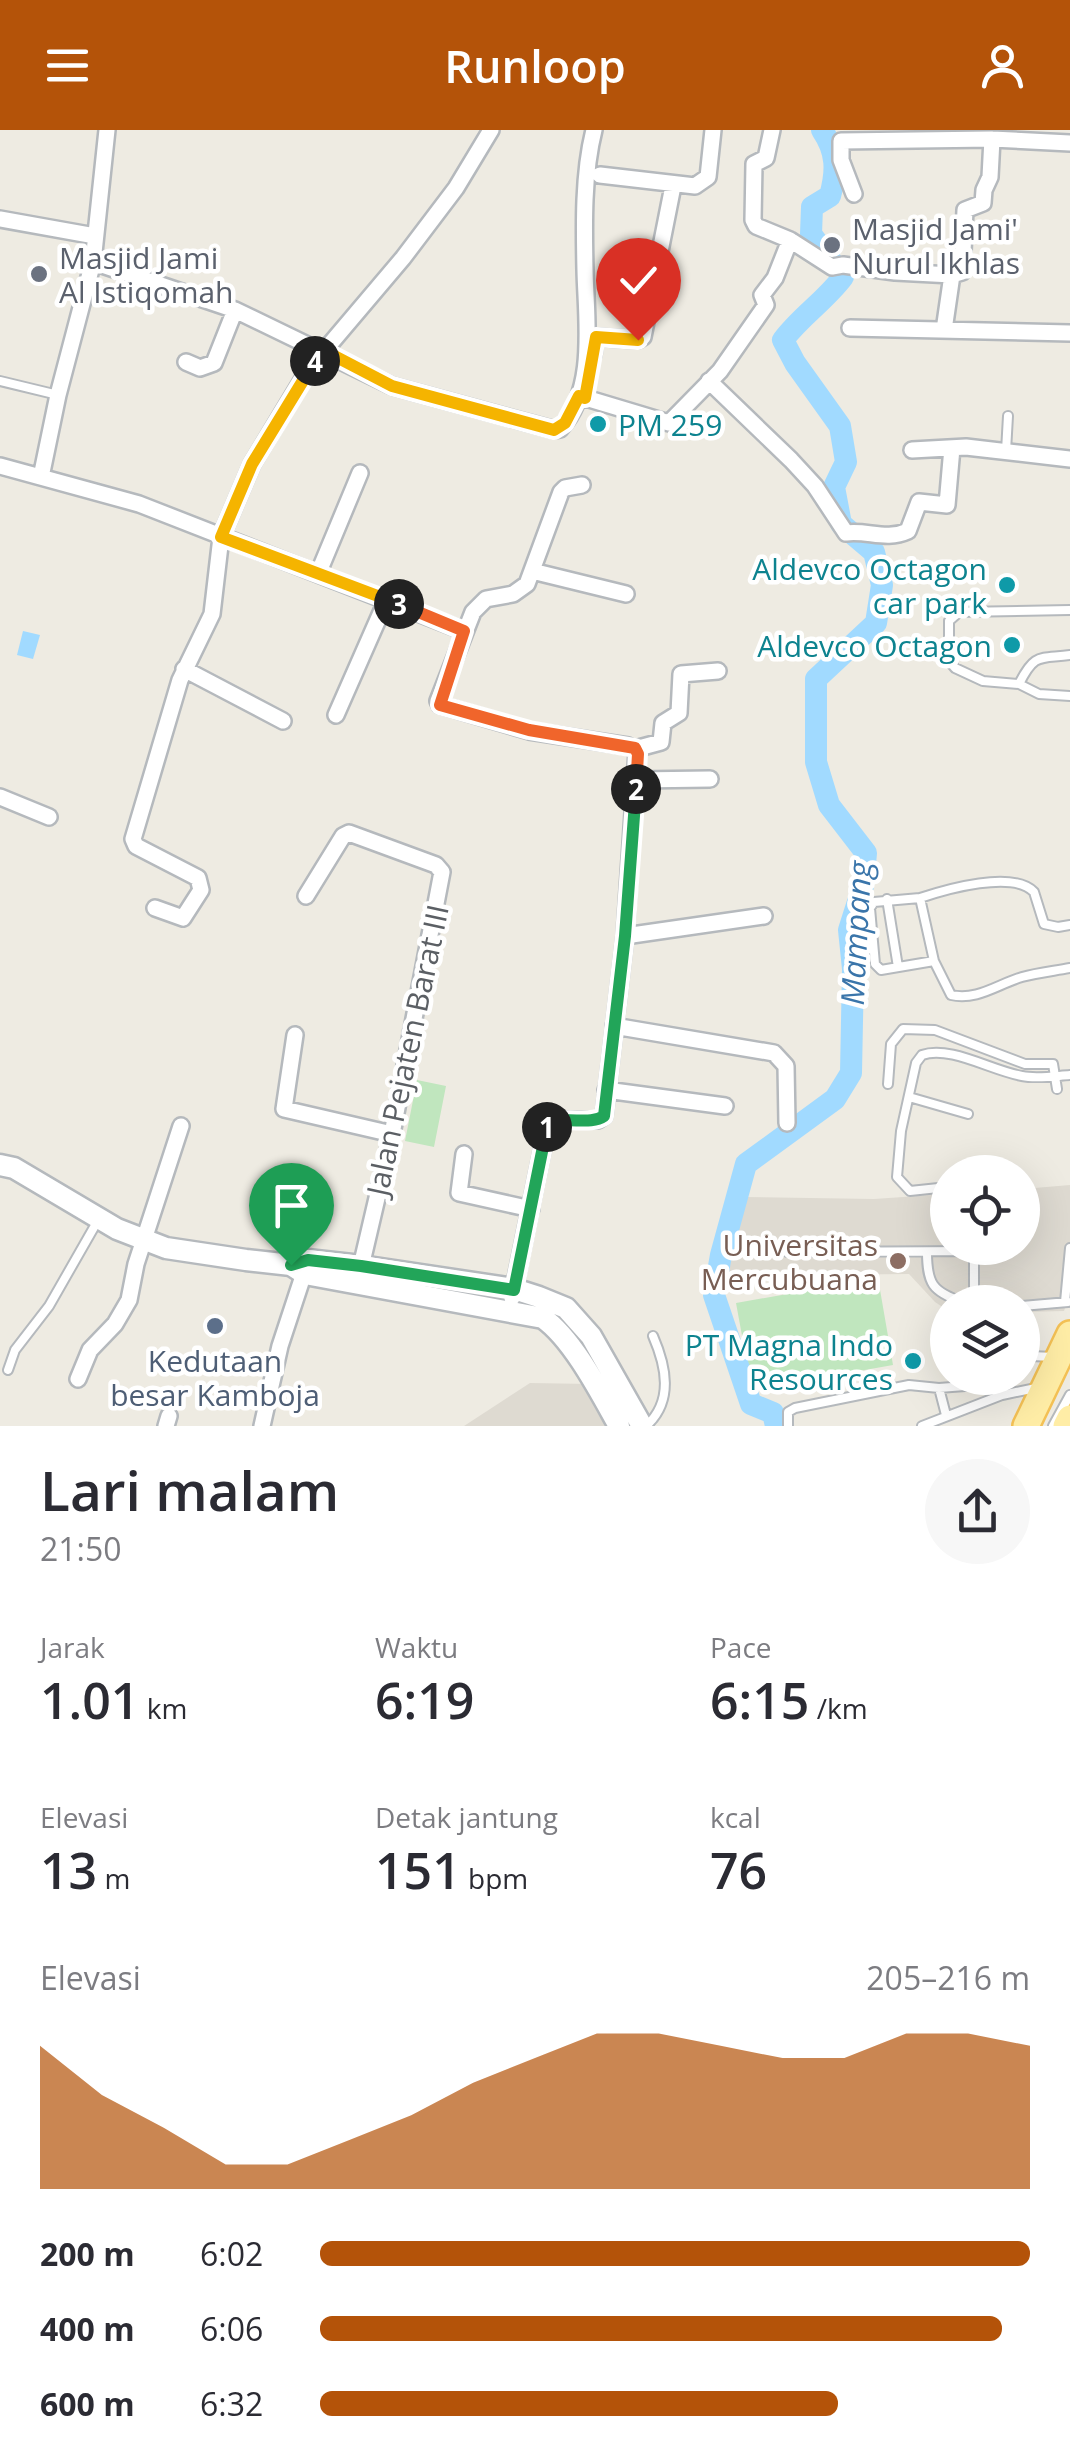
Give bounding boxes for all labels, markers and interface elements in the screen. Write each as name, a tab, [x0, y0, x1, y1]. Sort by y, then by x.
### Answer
text: Runloop	[444, 35, 626, 96]
icon: menu	[40, 38, 95, 93]
icon: person	[975, 38, 1030, 93]
place label: Masjid Jami' Nurul Ikhlas	[852, 208, 1020, 283]
marker: Masjid Jami' Nurul Ikhlas	[821, 234, 843, 256]
place label: Masjid Jami Al Istiqomah	[59, 237, 234, 312]
pin	[596, 238, 681, 341]
icon: check	[611, 253, 666, 308]
marker: Masjid Jami Al Istiqomah	[28, 263, 50, 285]
pin: 4	[290, 336, 340, 386]
text: 4	[307, 342, 323, 380]
place label: PM 259	[618, 404, 722, 445]
marker: PM 259	[587, 413, 609, 435]
place label: Aldevco Octagon car park	[752, 548, 987, 623]
marker: Aldevco Octagon car park	[996, 574, 1018, 596]
pin: 3	[374, 579, 424, 629]
text: 3	[391, 585, 407, 623]
place label: Aldevco Octagon	[757, 625, 992, 666]
marker: Aldevco Octagon	[1001, 634, 1023, 656]
pin: 2	[611, 764, 661, 814]
text: 2	[628, 770, 644, 808]
water label: Mampang	[830, 858, 880, 1006]
street label: Jalan Pejaten Barat III	[355, 901, 458, 1202]
pin: 1	[522, 1102, 572, 1152]
text: 1	[539, 1108, 555, 1146]
map controls	[930, 1155, 1040, 1395]
button: locate	[930, 1155, 1040, 1265]
pin	[249, 1163, 334, 1266]
icon: arrive	[264, 1178, 319, 1233]
place label: Universitas Mercubuana	[701, 1224, 878, 1299]
marker: Universitas Mercubuana	[887, 1250, 909, 1272]
button: layers	[930, 1285, 1040, 1395]
marker: Kedutaan besar Kamboja	[204, 1315, 226, 1337]
place label: PT Magna Indo Resources	[685, 1324, 893, 1399]
place label: Kedutaan besar Kamboja	[110, 1340, 320, 1415]
marker: PT Magna Indo Resources	[902, 1350, 924, 1372]
text: Lari malam	[40, 1452, 339, 1527]
button: share	[925, 1459, 1030, 1564]
text: 21:50	[40, 1527, 122, 1570]
text: Jarak	[40, 1628, 105, 1666]
text: Waktu	[375, 1628, 458, 1666]
text: Pace	[710, 1628, 772, 1666]
text: 1.01	[40, 1666, 139, 1734]
text: 6:19	[375, 1666, 474, 1734]
text: 6:15	[710, 1666, 809, 1734]
text: km	[139, 1689, 187, 1727]
text: /km	[809, 1689, 868, 1727]
text: Elevasi	[40, 1798, 128, 1836]
text: Detak jantung	[375, 1798, 558, 1836]
text: kcal	[710, 1798, 761, 1836]
text: 13	[40, 1836, 97, 1904]
text: 151	[375, 1836, 461, 1904]
text: 76	[710, 1836, 767, 1904]
text: m	[97, 1859, 130, 1897]
text: bpm	[461, 1859, 528, 1897]
text: Elevasi	[40, 1956, 141, 1999]
text: 205–216 m	[866, 1956, 1030, 1999]
text: 200 m	[40, 2232, 135, 2275]
text: 6:02	[200, 2232, 263, 2275]
text: 400 m	[40, 2307, 135, 2350]
text: 6:06	[200, 2307, 263, 2350]
text: 600 m	[40, 2382, 135, 2425]
text: 6:32	[200, 2382, 263, 2425]

